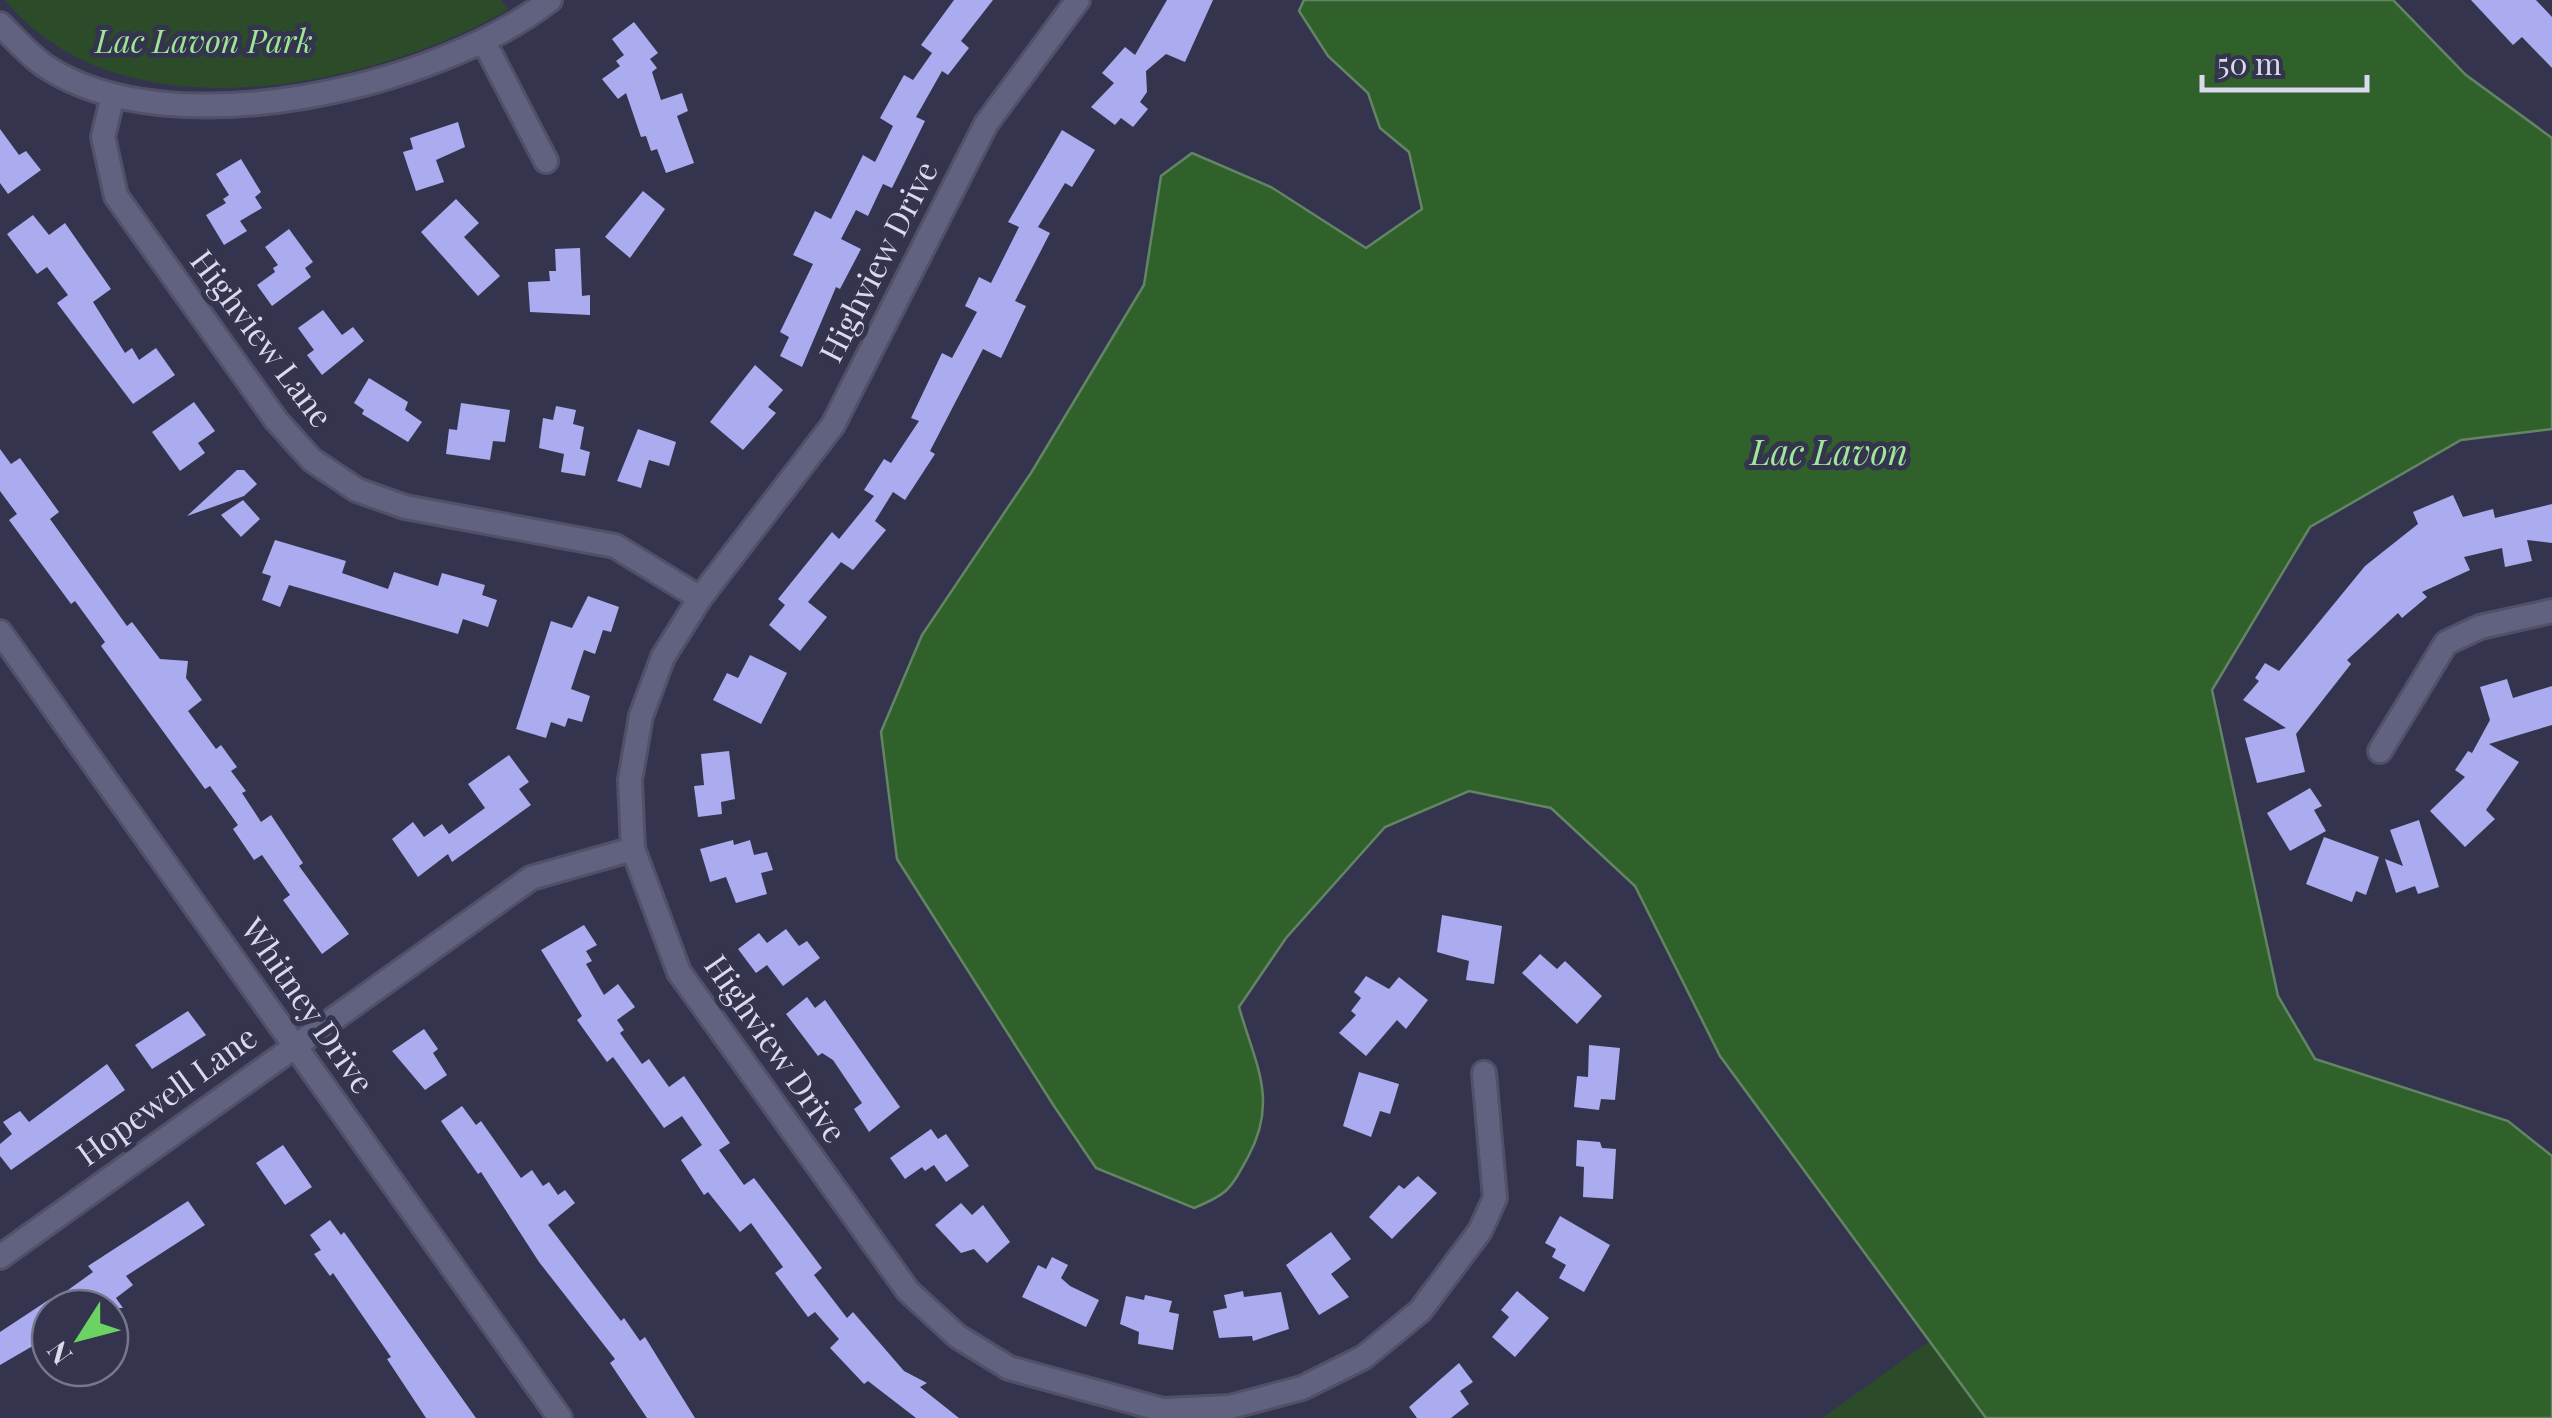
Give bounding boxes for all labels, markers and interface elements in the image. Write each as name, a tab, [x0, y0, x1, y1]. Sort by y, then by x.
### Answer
park label: Lac Lavon Park	[93, 18, 313, 61]
scale bar	[2202, 30, 2367, 92]
text: 50 m	[2217, 43, 2282, 83]
street label: Highview Drive	[808, 153, 946, 369]
street label: Highview Lane	[182, 240, 344, 435]
water label: Lac Lavon	[1748, 427, 1908, 474]
street label: Whitney Drive	[232, 908, 385, 1101]
street label: Highview Drive	[696, 945, 858, 1150]
street label: Hopewell Lane	[67, 1014, 264, 1174]
north arrow	[30, 1288, 130, 1388]
text: N	[38, 1335, 79, 1373]

